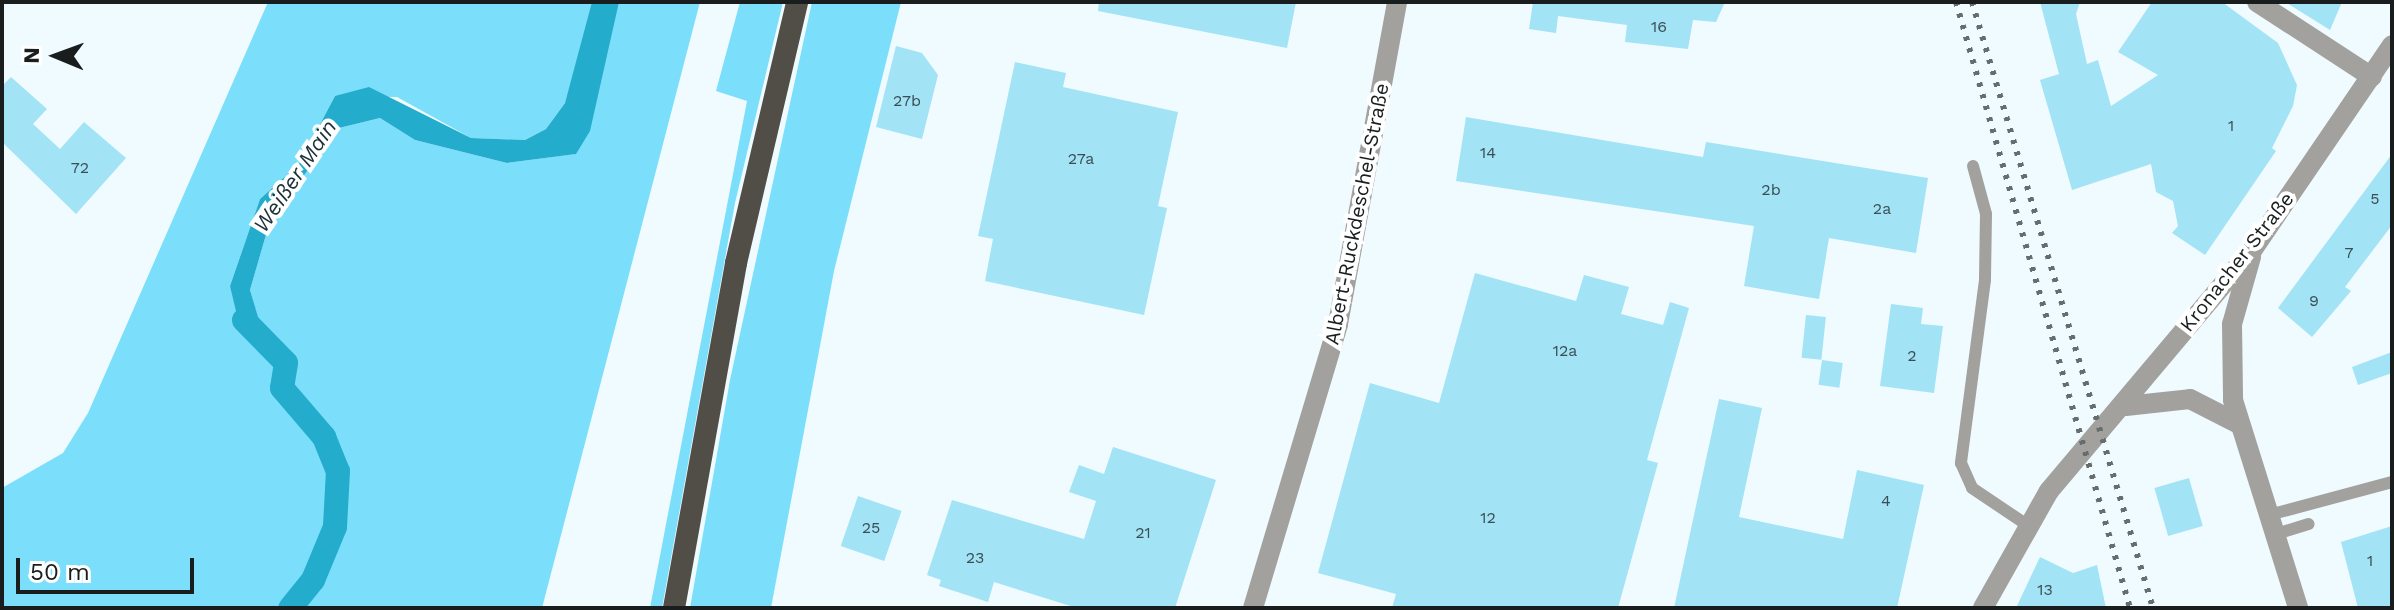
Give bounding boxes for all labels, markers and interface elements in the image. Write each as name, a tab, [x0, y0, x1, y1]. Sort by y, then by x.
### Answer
north arrow	[16, 16, 96, 96]
house number: 16	[1651, 17, 1667, 37]
text: N	[19, 47, 44, 64]
street label: Albert-Ruckdeschel-Straße	[1320, 81, 1394, 347]
house number: 27b	[893, 91, 921, 111]
water label: Weißer Main	[248, 115, 342, 237]
house number: 1	[2228, 116, 2234, 136]
house number: 14	[1480, 143, 1496, 163]
house number: 27a	[1068, 149, 1094, 169]
house number: 72	[71, 158, 89, 178]
house number: 2b	[1761, 180, 1781, 200]
street label: Kronacher Straße	[2175, 187, 2299, 337]
house number: 5	[2370, 189, 2380, 209]
house number: 2a	[1873, 199, 1891, 219]
house number: 7	[2345, 243, 2353, 263]
house number: 9	[2309, 291, 2319, 311]
house number: 12a	[1553, 341, 1577, 361]
house number: 2	[1907, 346, 1917, 366]
house number: 4	[1881, 491, 1891, 511]
house number: 12	[1480, 508, 1496, 528]
house number: 25	[862, 518, 880, 538]
house number: 21	[1135, 523, 1151, 543]
scale bar	[20, 542, 198, 592]
house number: 23	[966, 548, 984, 568]
house number: 1	[2367, 551, 2373, 571]
text: 50 m	[30, 558, 90, 586]
house number: 13	[2037, 580, 2053, 600]

